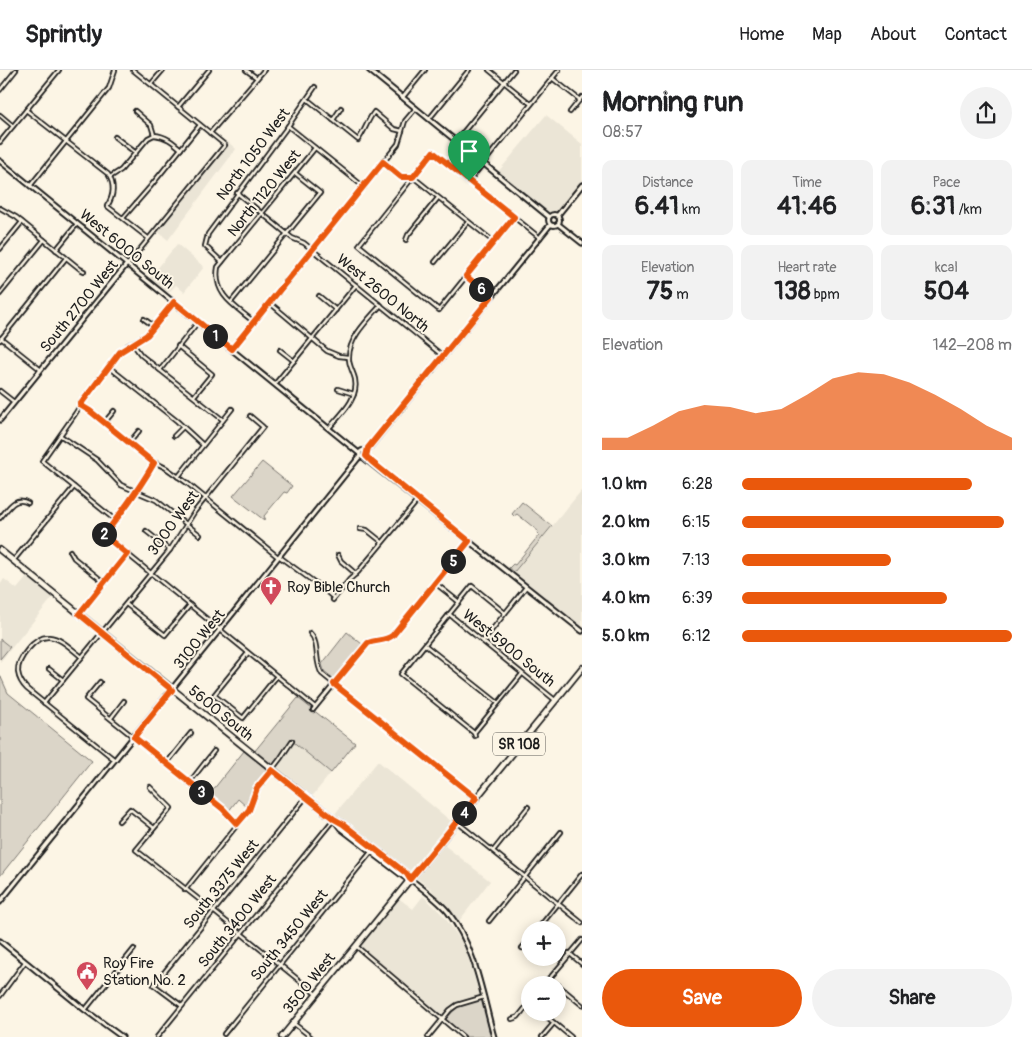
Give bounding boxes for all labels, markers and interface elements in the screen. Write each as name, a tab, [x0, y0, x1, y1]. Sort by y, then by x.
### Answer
text: Sprintly	[25, 20, 102, 49]
text: Home	[739, 23, 784, 46]
text: Map	[812, 23, 842, 46]
text: About	[870, 23, 916, 46]
text: Contact	[944, 23, 1007, 46]
text: Morning run	[602, 85, 744, 120]
button: share	[960, 87, 1012, 139]
street label: North 1050 West	[213, 104, 295, 204]
text: 08:57	[602, 122, 642, 142]
pin	[448, 130, 490, 181]
icon: arrive	[455, 137, 483, 165]
street label: North 1120 West	[224, 145, 306, 241]
text: Distance	[642, 174, 693, 191]
text: Time	[792, 174, 822, 191]
text: Pace	[932, 174, 960, 191]
text: 6.41	[635, 191, 679, 222]
text: 41:46	[777, 191, 837, 222]
text: 6:31	[911, 191, 956, 222]
text: km	[679, 201, 700, 218]
text: /km	[956, 201, 982, 218]
street label: West 6000 South	[75, 205, 178, 293]
street label: West 2600 North	[333, 250, 433, 337]
street label: South 2700 West	[36, 255, 123, 356]
text: Elevation	[641, 259, 694, 276]
text: Heart rate	[777, 259, 837, 276]
text: kcal	[935, 259, 958, 276]
pin: 6	[468, 276, 494, 302]
text: 75	[647, 276, 673, 307]
text: 138	[774, 276, 811, 307]
text: 504	[924, 276, 969, 307]
text: 6	[477, 281, 486, 298]
text: m	[673, 286, 689, 303]
text: bpm	[811, 286, 840, 303]
pin: 1	[202, 324, 228, 348]
text: 1	[213, 328, 218, 345]
text: Elevation	[602, 335, 663, 355]
text: 142–208 m	[932, 335, 1012, 355]
text: 1.0 km	[602, 474, 647, 494]
text: 6:28	[682, 474, 713, 494]
street label: 3000 West	[144, 486, 204, 559]
text: 2.0 km	[602, 512, 650, 532]
text: 6:15	[682, 512, 711, 532]
pin: 2	[92, 522, 116, 546]
text: 2	[101, 526, 108, 543]
pin: 5	[440, 548, 466, 574]
text: 3.0 km	[602, 550, 650, 570]
text: 7:13	[682, 550, 710, 570]
text: 5	[450, 553, 457, 570]
church icon: Roy Bible Church	[259, 575, 283, 606]
place label: Roy Bible Church	[287, 578, 390, 597]
text: 4.0 km	[602, 588, 650, 608]
text: 6:39	[682, 588, 713, 608]
street label: 3100 West	[170, 605, 230, 673]
street label: West 5900 South	[459, 605, 559, 691]
text: 5.0 km	[602, 626, 649, 646]
text: 6:12	[682, 626, 711, 646]
street label: 5600 South	[184, 681, 257, 745]
road number: SR 108	[493, 732, 545, 756]
pin: 3	[188, 780, 214, 804]
text: 3	[198, 784, 205, 801]
pin: 4	[452, 800, 476, 826]
text: 4	[460, 805, 469, 822]
street label: South 3375 West	[179, 835, 264, 933]
street label: South 3400 West	[194, 870, 281, 972]
street label: South 3450 West	[247, 885, 333, 985]
map controls	[521, 921, 566, 1021]
button: +	[521, 921, 566, 966]
street label: 3500 West	[279, 948, 340, 1018]
place label: Roy Fire Station No. 2	[103, 954, 186, 990]
public building icon: Roy Fire Station No. 2	[75, 960, 99, 991]
button: Save	[602, 969, 802, 1027]
button: Share	[812, 969, 1012, 1027]
button: −	[521, 976, 566, 1021]

